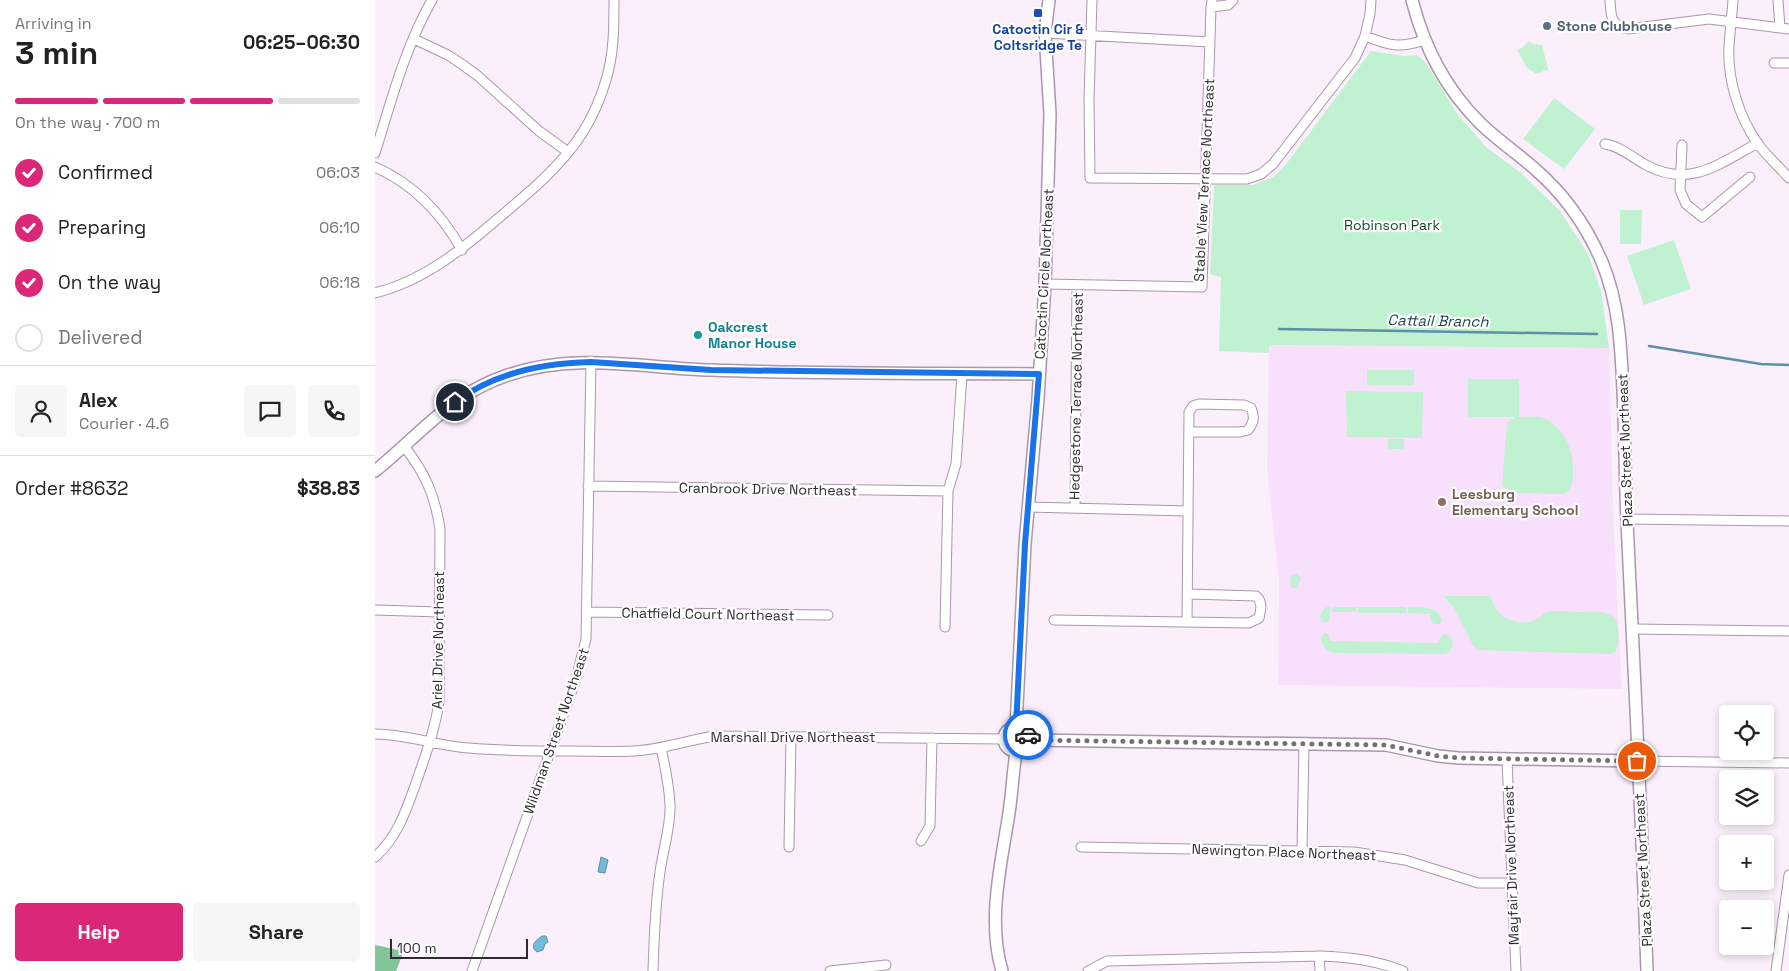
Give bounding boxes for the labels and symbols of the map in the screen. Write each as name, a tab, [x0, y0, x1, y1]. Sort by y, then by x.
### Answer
marker: Catoctin Cir & Coltsridge Te	[1032, 7, 1044, 19]
place label: Stone Clubhouse	[1557, 17, 1672, 35]
place label: Catoctin Cir & Coltsridge Te	[992, 20, 1085, 54]
marker: Stone Clubhouse	[1541, 20, 1553, 32]
street label: Stable View Terrace Northeast	[1190, 78, 1218, 282]
street label: Catoctin Circle Northeast	[1031, 188, 1057, 360]
park label: Robinson Park	[1344, 216, 1440, 234]
street label: Hedgestone Terrace Northeast	[1065, 292, 1087, 500]
water label: Cattail Branch	[1387, 310, 1490, 331]
place label: Oakcrest Manor House	[708, 318, 797, 352]
marker: Oakcrest Manor House	[692, 329, 704, 341]
street label: Plaza Street Northeast	[1613, 373, 1637, 527]
pin	[434, 381, 476, 423]
street label: Cranbrook Drive Northeast	[679, 478, 857, 500]
place label: Leesburg Elementary School	[1452, 485, 1578, 519]
marker: Leesburg Elementary School	[1436, 496, 1448, 508]
street label: Ariel Drive Northeast	[428, 571, 448, 709]
street label: Chatfield Court Northeast	[621, 603, 795, 625]
street label: Wildman Street Northeast	[519, 645, 593, 817]
courier	[1003, 710, 1053, 760]
street label: Marshall Drive Northeast	[710, 728, 876, 746]
pin	[1616, 740, 1658, 782]
street label: Mayfair Drive Northeast	[1499, 785, 1523, 945]
street label: Plaza Street Northeast	[1630, 793, 1656, 947]
street label: Newington Place Northeast	[1191, 840, 1377, 864]
scale bar	[390, 936, 527, 959]

